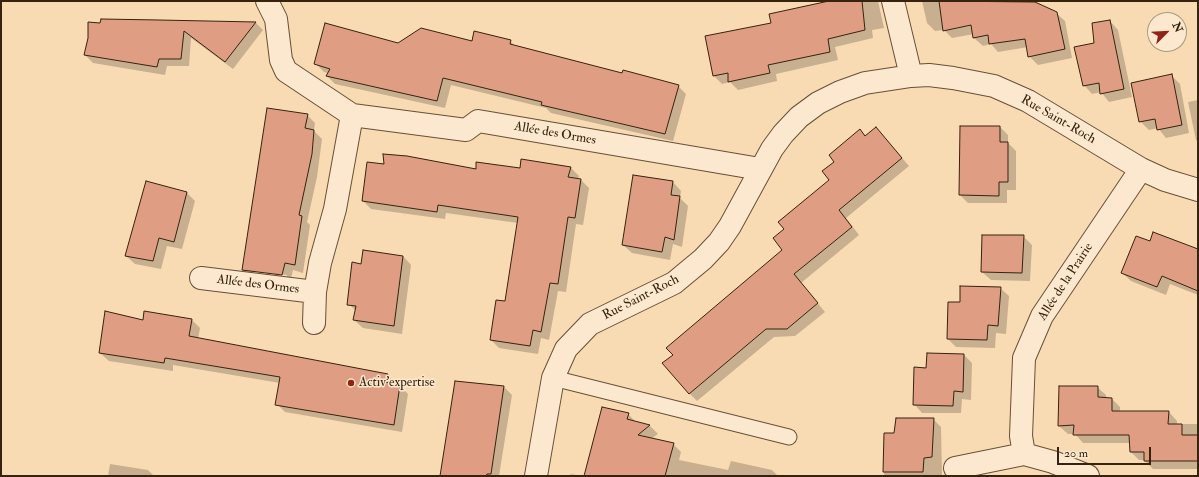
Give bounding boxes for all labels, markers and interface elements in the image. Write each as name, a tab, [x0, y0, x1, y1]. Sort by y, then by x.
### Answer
north arrow	[1147, 12, 1187, 52]
text: N	[1170, 20, 1185, 34]
street label: Rue Saint-Roch	[1018, 92, 1098, 148]
street label: Allée des Ormes	[513, 119, 597, 149]
street label: Allée de la Prairie	[1035, 240, 1097, 324]
street label: Allée des Ormes	[216, 272, 300, 298]
street label: Rue Saint-Roch	[600, 272, 682, 324]
place label: Activ'expertise	[359, 375, 435, 391]
marker: Activ'expertise	[346, 378, 356, 388]
scale bar	[1059, 439, 1153, 465]
text: 20 m	[1064, 446, 1088, 461]

